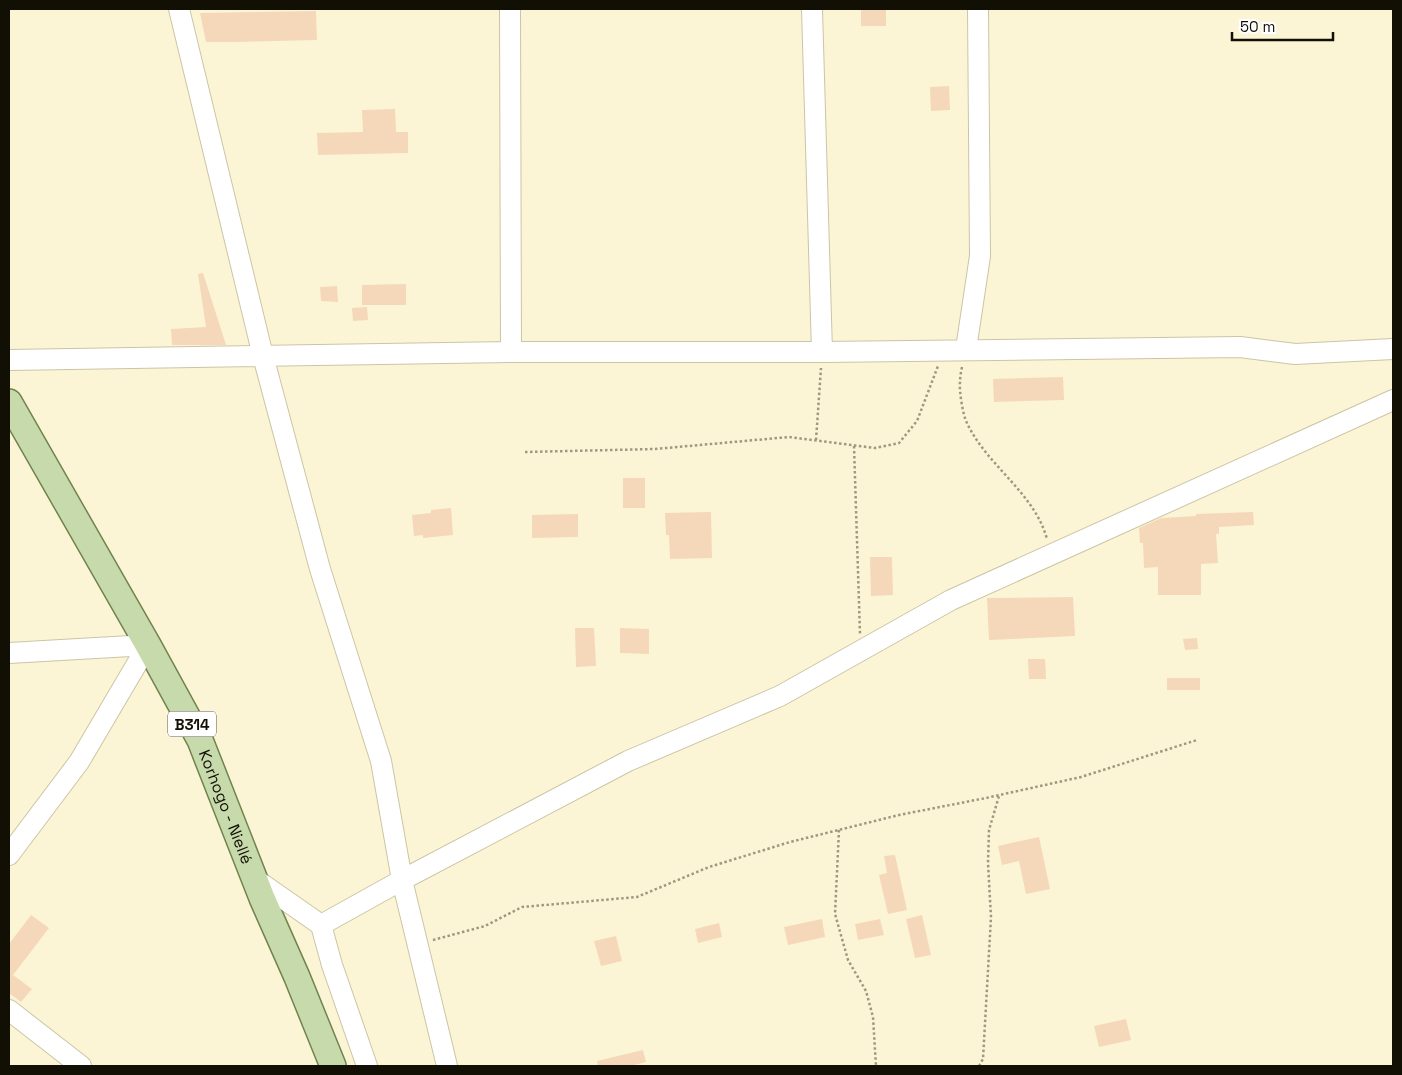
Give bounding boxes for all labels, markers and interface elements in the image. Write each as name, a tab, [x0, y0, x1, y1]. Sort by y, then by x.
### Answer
scale bar	[1232, 10, 1333, 42]
text: 50 m	[1240, 17, 1275, 36]
road number: B314	[168, 712, 216, 736]
street label: Korhogo - Niellé	[194, 747, 258, 867]

